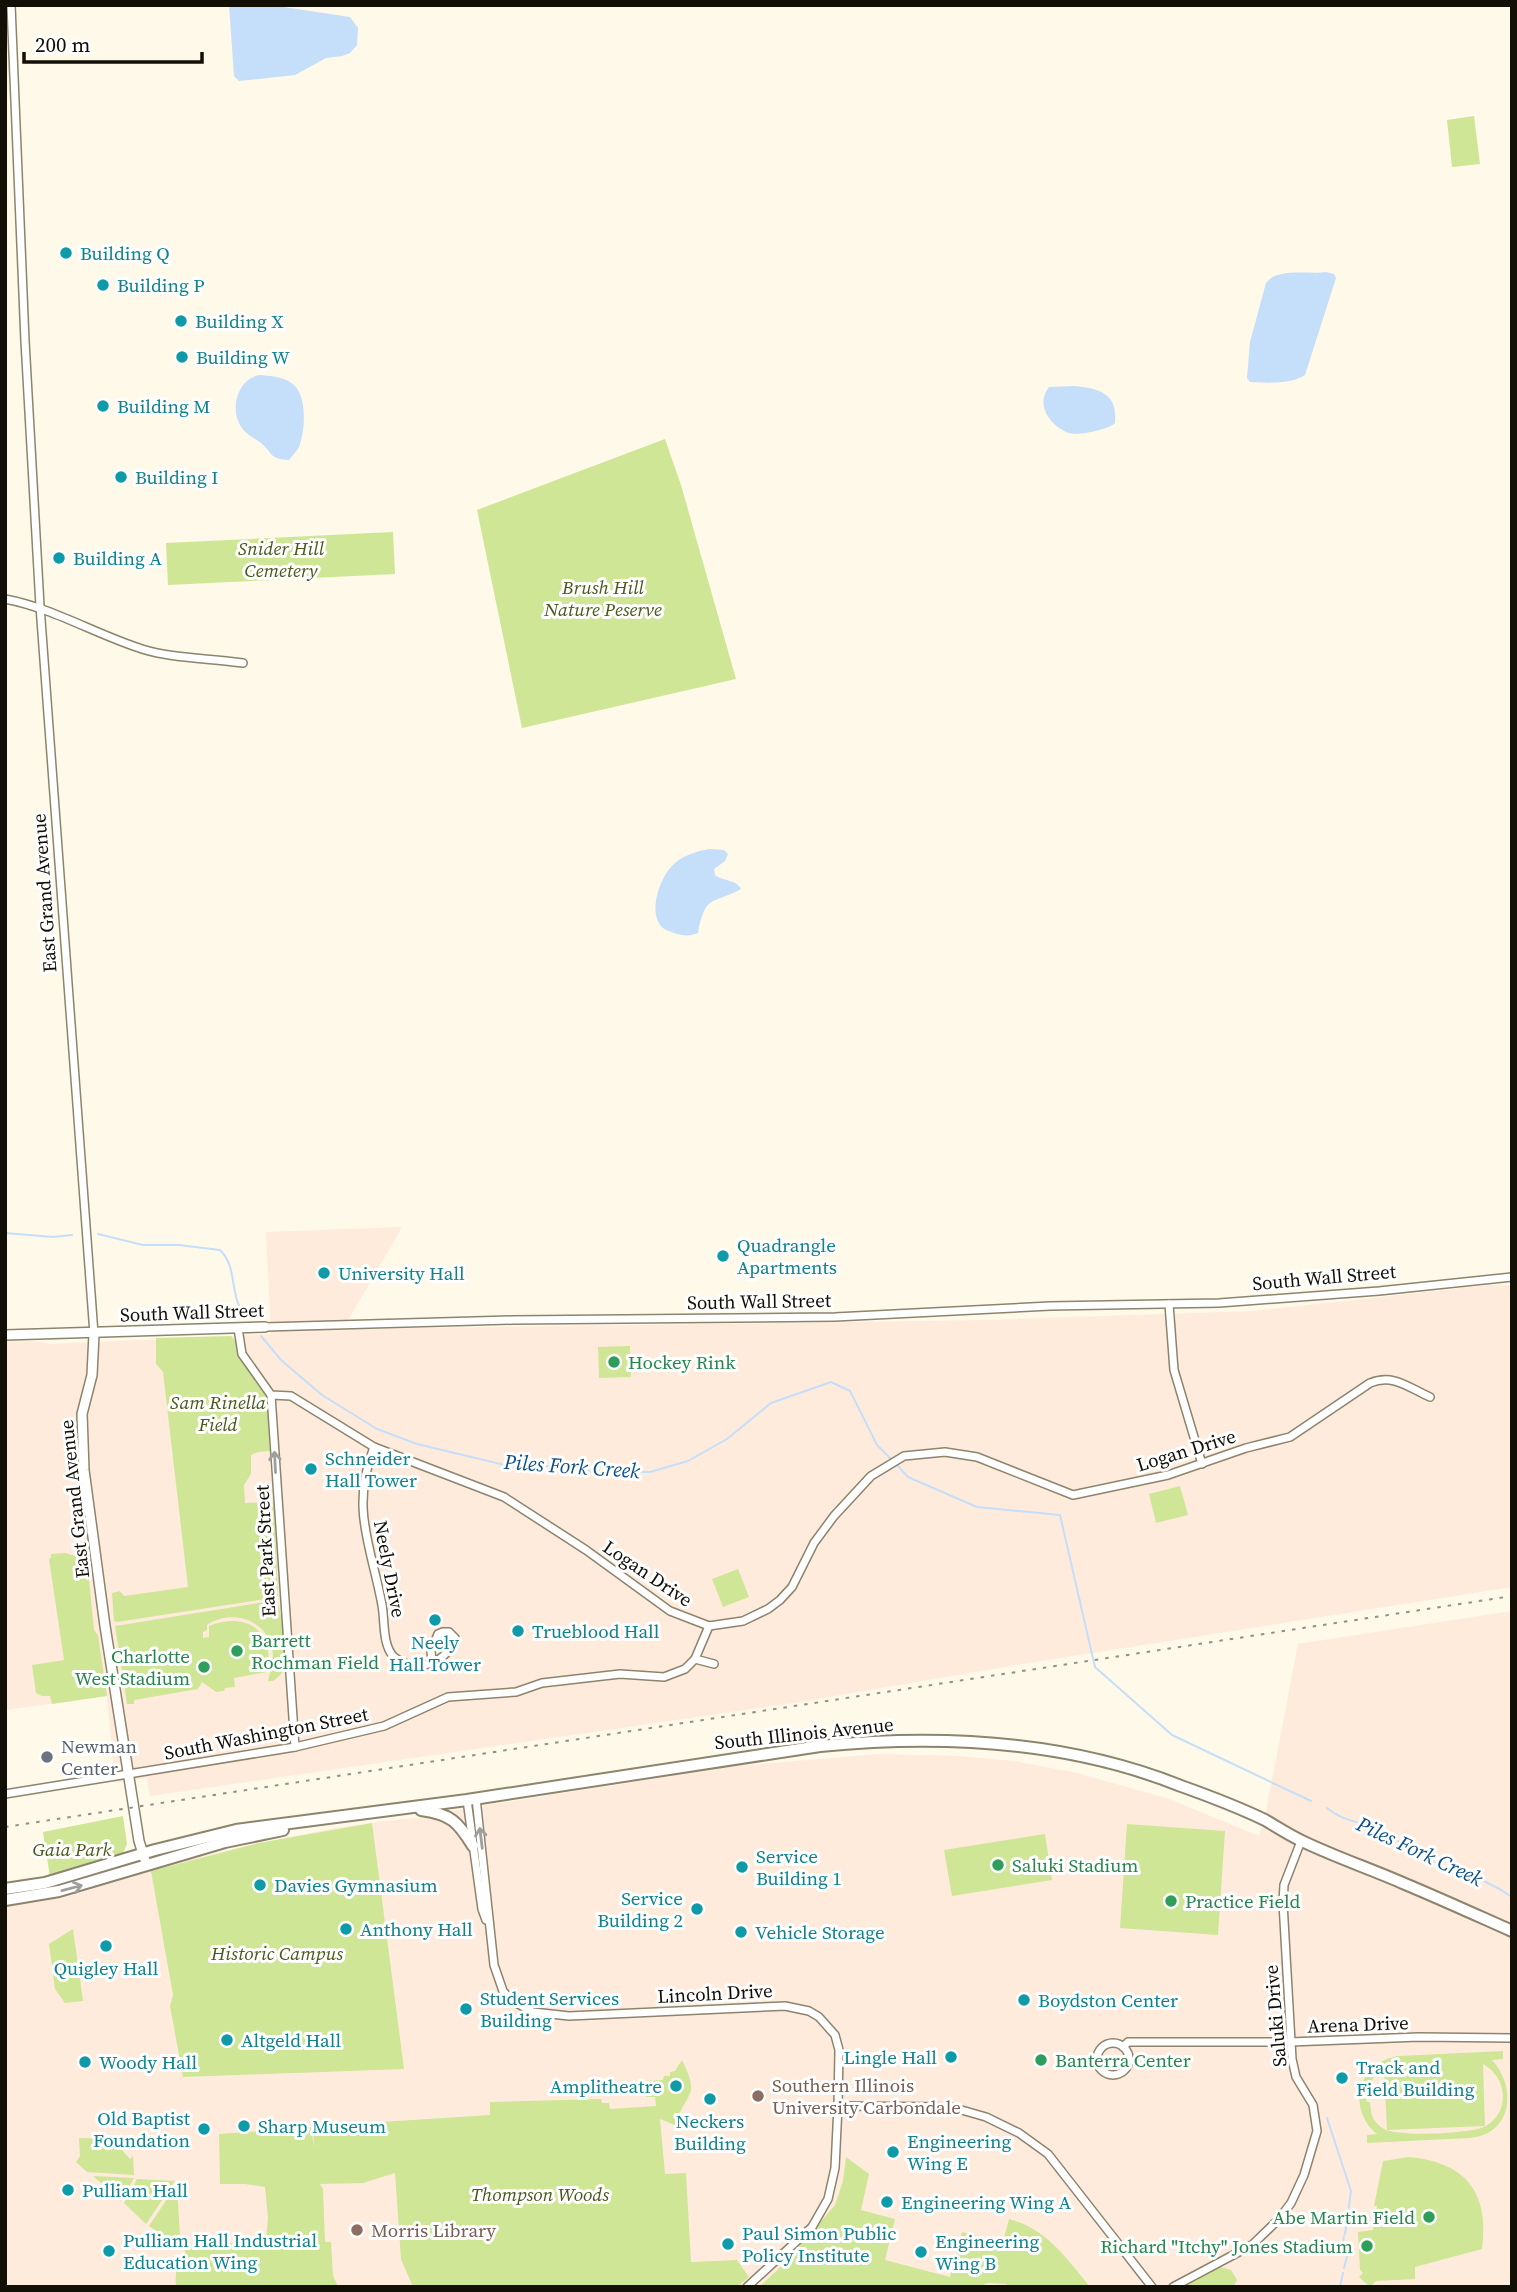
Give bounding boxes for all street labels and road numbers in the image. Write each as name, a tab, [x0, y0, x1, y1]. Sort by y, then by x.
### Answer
street label: East Grand Avenue	[25, 813, 63, 973]
street label: South Wall Street	[1251, 1258, 1398, 1296]
street label: South Wall Street	[687, 1287, 832, 1315]
street label: South Wall Street	[120, 1296, 265, 1328]
street label: East Grand Avenue	[53, 1418, 95, 1580]
street label: Logan Drive	[1133, 1423, 1239, 1477]
street label: East Park Street	[249, 1483, 281, 1618]
street label: Neely Drive	[368, 1518, 412, 1620]
street label: Logan Drive	[598, 1534, 698, 1612]
street label: South Washington Street	[162, 1700, 371, 1766]
street label: South Illinois Avenue	[713, 1711, 895, 1755]
street label: Saluki Drive	[1258, 1964, 1292, 2068]
street label: Lincoln Drive	[657, 1977, 773, 2009]
street label: Arena Drive	[1307, 2009, 1409, 2039]

